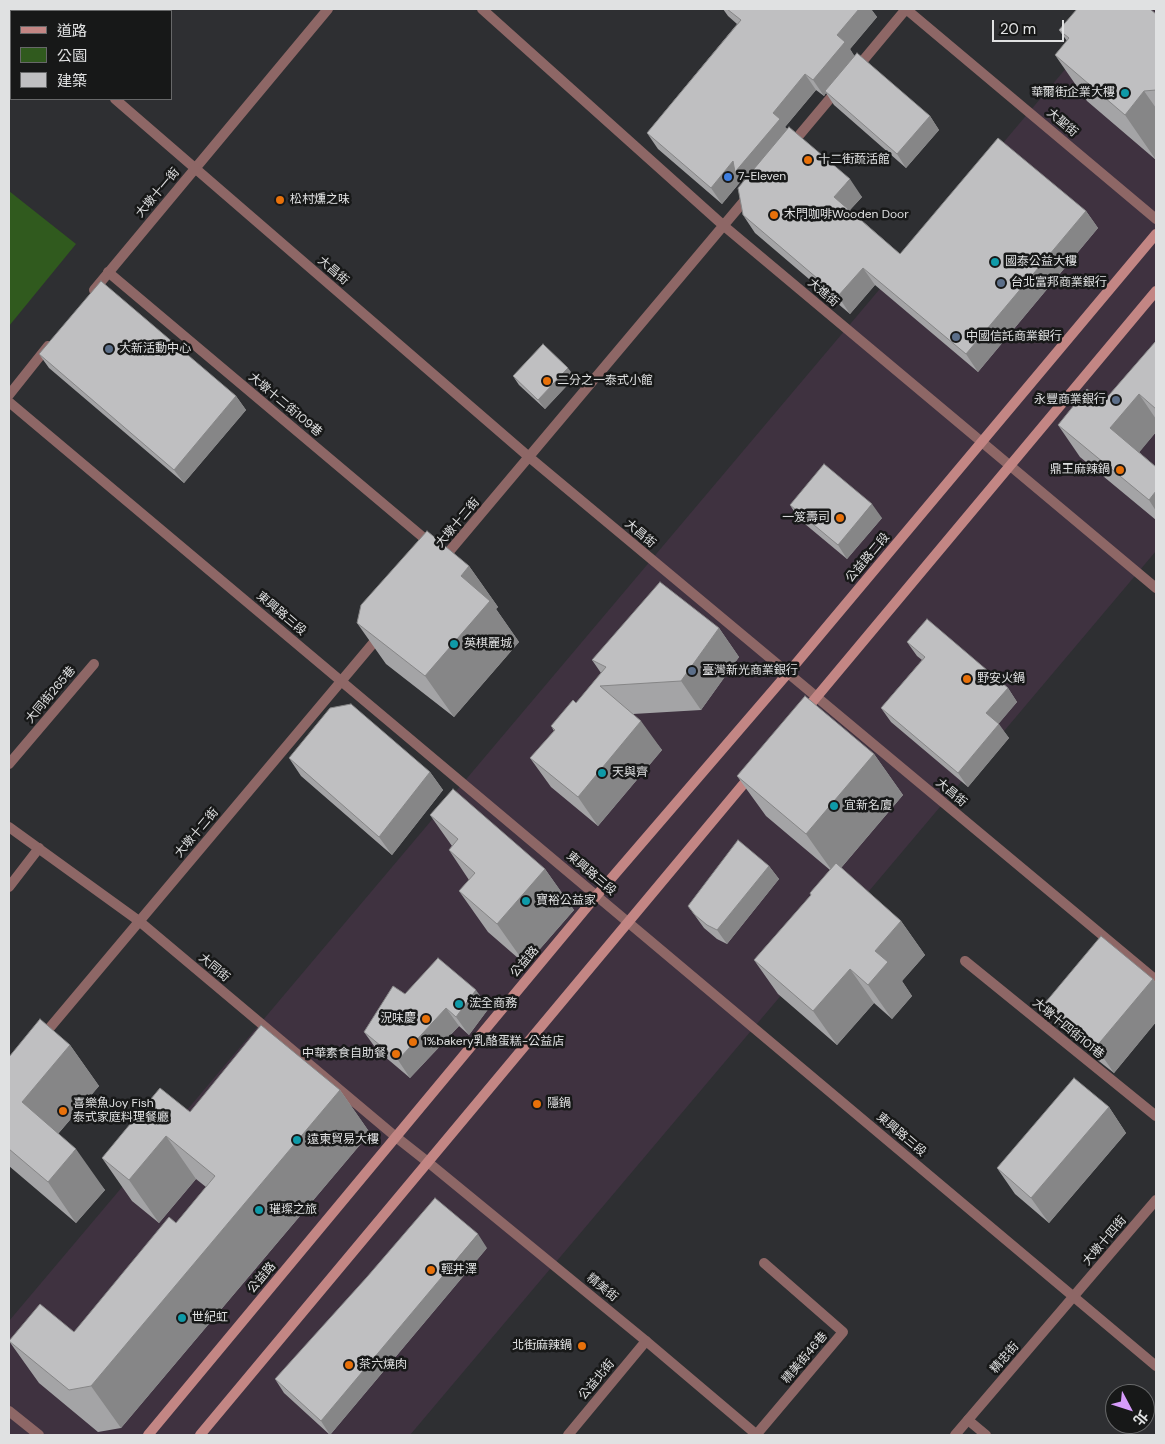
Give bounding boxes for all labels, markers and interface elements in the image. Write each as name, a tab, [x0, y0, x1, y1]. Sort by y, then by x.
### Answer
legend	[10, 10, 172, 100]
scale bar	[995, 10, 1068, 42]
text: 20 m	[1000, 19, 1036, 39]
text: 道路	[57, 21, 87, 41]
text: 公園	[57, 46, 87, 66]
text: 建築	[57, 71, 87, 91]
place label: 華爾街企業大樓	[1031, 86, 1115, 100]
marker: 華爾街企業大樓	[1119, 87, 1131, 99]
street label: 大聖街	[1044, 106, 1080, 140]
place label: 十二街蔬活館	[818, 153, 890, 167]
marker: 十二街蔬活館	[802, 154, 814, 166]
street label: 大墩十一街	[133, 165, 183, 221]
place label: 7-Eleven	[738, 170, 786, 184]
marker: 7-Eleven	[722, 171, 734, 183]
place label: 松村燻之味	[290, 193, 350, 207]
marker: 松村燻之味	[274, 194, 286, 206]
place label: 木門咖啡Wooden Door	[784, 208, 909, 222]
marker: 木門咖啡Wooden Door	[768, 209, 780, 221]
street label: 大昌街	[315, 254, 351, 288]
place label: 國泰公益大樓	[1005, 255, 1077, 269]
marker: 國泰公益大樓	[989, 256, 1001, 268]
street label: 大進街	[805, 276, 841, 310]
place label: 台北富邦商業銀行	[1011, 276, 1107, 290]
marker: 台北富邦商業銀行	[995, 277, 1007, 289]
place label: 中國信託商業銀行	[966, 330, 1062, 344]
marker: 中國信託商業銀行	[950, 331, 962, 343]
place label: 大新活動中心	[119, 342, 191, 356]
marker: 大新活動中心	[103, 343, 115, 355]
street label: 大墩十二街109巷	[245, 370, 325, 440]
place label: 二分之一泰式小館	[557, 374, 653, 388]
marker: 二分之一泰式小館	[541, 375, 553, 387]
place label: 永豐商業銀行	[1034, 393, 1106, 407]
marker: 永豐商業銀行	[1110, 394, 1122, 406]
place label: 鼎王麻辣鍋	[1050, 463, 1110, 477]
marker: 鼎王麻辣鍋	[1114, 464, 1126, 476]
street label: 大墩十二街	[433, 495, 483, 551]
place label: 一笈壽司	[782, 511, 830, 525]
marker: 一笈壽司	[834, 512, 846, 524]
street label: 大昌街	[622, 517, 658, 551]
street label: 公益路二段	[843, 530, 893, 586]
street label: 東興路三段	[253, 589, 309, 639]
place label: 英棋麗城	[464, 637, 512, 651]
marker: 英棋麗城	[448, 638, 460, 650]
street label: 大同街265巷	[23, 664, 79, 726]
place label: 臺灣新光商業銀行	[702, 664, 798, 678]
marker: 臺灣新光商業銀行	[686, 665, 698, 677]
place label: 野安火鍋	[977, 672, 1025, 686]
marker: 野安火鍋	[961, 673, 973, 685]
place label: 天與齊	[612, 766, 648, 780]
marker: 天與齊	[596, 767, 608, 779]
street label: 大昌街	[933, 776, 969, 810]
place label: 宜新名廈	[844, 799, 892, 813]
marker: 宜新名廈	[828, 800, 840, 812]
street label: 大墩十二街	[172, 805, 222, 861]
street label: 東興路三段	[563, 849, 619, 899]
place label: 寶裕公益家	[536, 894, 596, 908]
marker: 寶裕公益家	[520, 895, 532, 907]
street label: 公益路	[508, 944, 542, 980]
street label: 大同街	[196, 951, 232, 985]
street label: 大墩十四街101巷	[1029, 996, 1107, 1062]
place label: 浤全商務	[469, 997, 517, 1011]
marker: 浤全商務	[453, 998, 465, 1010]
place label: 況味慶	[380, 1012, 416, 1026]
marker: 況味慶	[420, 1013, 432, 1025]
place label: 1%bakery乳酪蛋糕-公益店	[423, 1035, 564, 1049]
marker: 1%bakery乳酪蛋糕-公益店	[407, 1036, 419, 1048]
place label: 中華素食自助餐	[302, 1047, 386, 1061]
marker: 中華素食自助餐	[390, 1048, 402, 1060]
place label: 喜樂魚Joy Fish 泰式家庭料理餐廳	[73, 1097, 169, 1125]
place label: 隱鍋	[547, 1097, 571, 1111]
marker: 隱鍋	[531, 1098, 543, 1110]
marker: 喜樂魚Joy Fish 泰式家庭料理餐廳	[57, 1105, 69, 1117]
street label: 東興路三段	[873, 1110, 929, 1160]
place label: 遠東貿易大樓	[307, 1133, 379, 1147]
marker: 遠東貿易大樓	[291, 1134, 303, 1146]
place label: 璀璨之旅	[269, 1203, 317, 1217]
marker: 璀璨之旅	[253, 1204, 265, 1216]
street label: 大墩十四街	[1080, 1213, 1130, 1269]
street label: 公益路	[245, 1260, 279, 1296]
place label: 輕井澤	[441, 1263, 477, 1277]
marker: 輕井澤	[425, 1264, 437, 1276]
street label: 精美街	[583, 1271, 621, 1305]
place label: 世紀虹	[192, 1311, 228, 1325]
marker: 世紀虹	[176, 1312, 188, 1324]
street label: 精美街46巷	[779, 1329, 831, 1387]
place label: 北街麻辣鍋	[512, 1339, 572, 1353]
marker: 北街麻辣鍋	[576, 1340, 588, 1352]
street label: 精忠街	[988, 1340, 1022, 1376]
street label: 公益北街	[576, 1357, 618, 1403]
place label: 茶六燒肉	[359, 1358, 407, 1372]
marker: 茶六燒肉	[343, 1359, 355, 1371]
north arrow	[1105, 1384, 1155, 1434]
text: 北	[1129, 1407, 1152, 1429]

